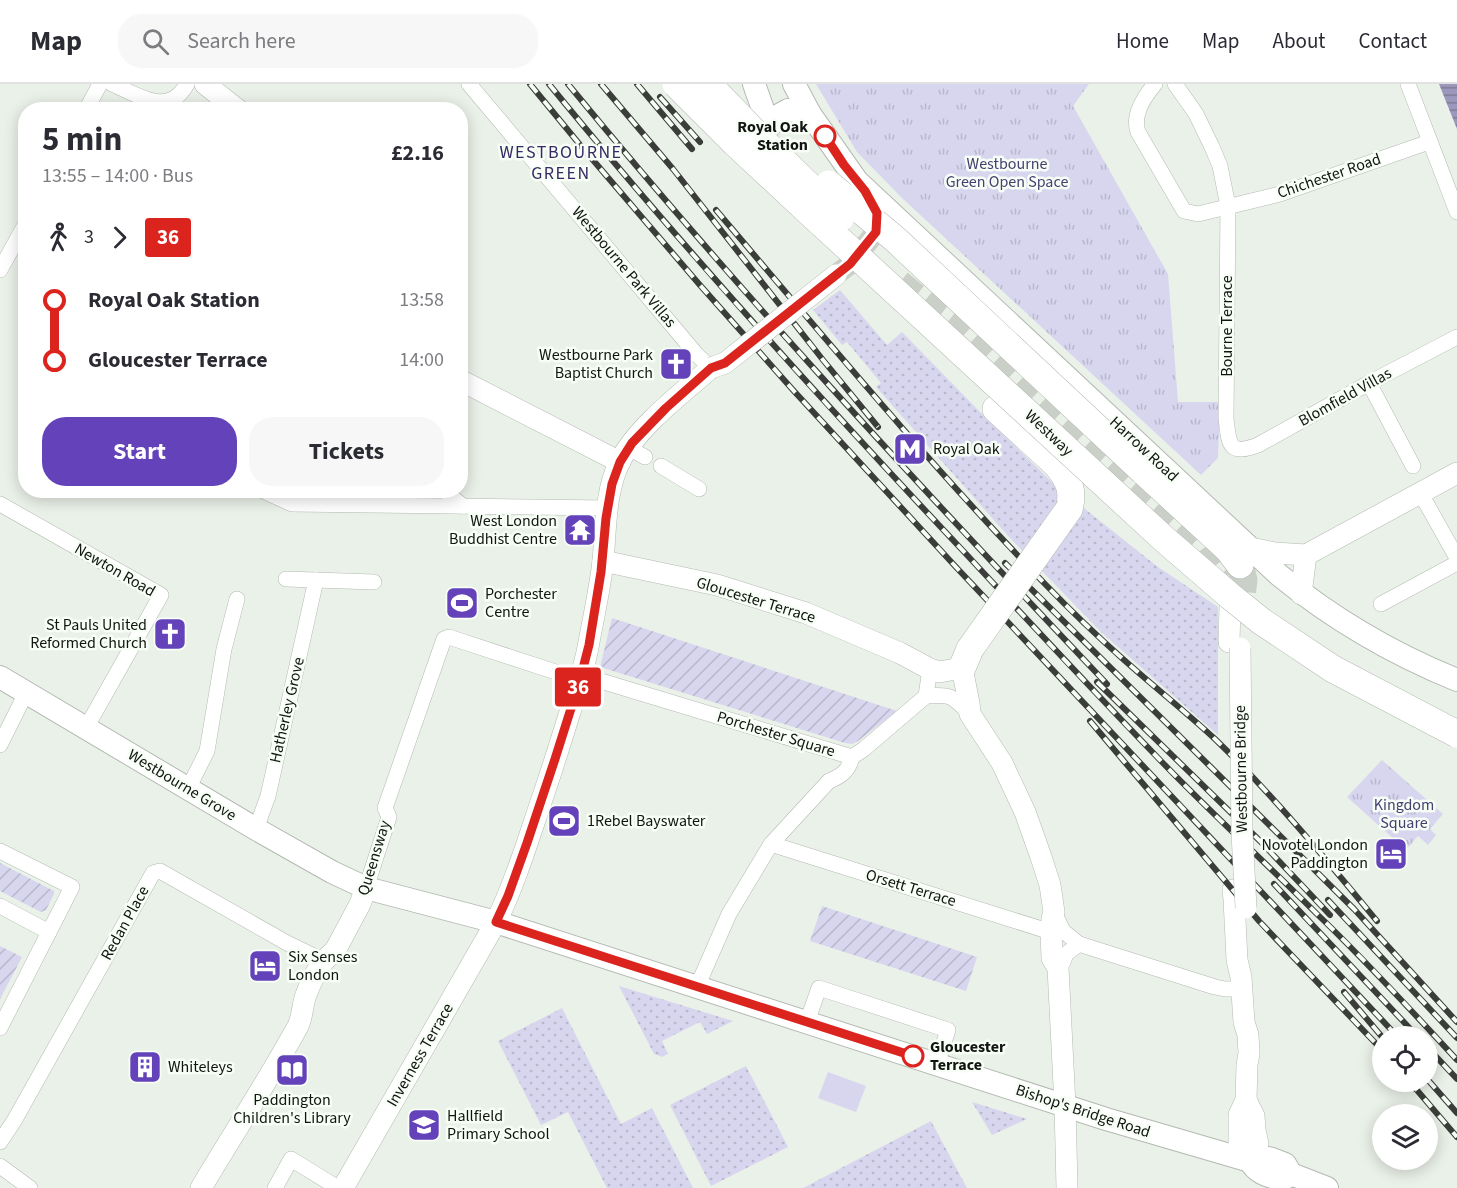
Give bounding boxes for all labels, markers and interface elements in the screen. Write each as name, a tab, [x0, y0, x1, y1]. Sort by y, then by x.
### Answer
search box	[118, 14, 538, 68]
text: Map	[30, 21, 82, 61]
icon: search	[139, 25, 172, 58]
text: Search here	[187, 25, 296, 57]
text: Home	[1116, 26, 1169, 56]
text: Map	[1202, 26, 1240, 56]
text: About	[1273, 26, 1325, 56]
text: Contact	[1358, 26, 1427, 56]
text: 5 min	[42, 116, 122, 163]
place label: Royal Oak Station	[737, 116, 808, 156]
marker: Royal Oak Station	[814, 125, 836, 147]
text: £2.16	[391, 137, 444, 169]
district label: WESTBOURNE GREEN	[499, 140, 623, 186]
street label: Chichester Road	[1274, 148, 1384, 204]
park label: Westbourne Green Open Space	[946, 153, 1068, 193]
text: 13:55 – 14:00 · Bus	[42, 162, 193, 190]
street label: Westbourne Park Villas	[567, 202, 682, 333]
icon: walk	[42, 221, 75, 254]
icon: forward	[103, 221, 136, 254]
text: 36	[157, 222, 179, 252]
text: 3	[84, 223, 94, 251]
street label: Bourne Terrace	[1216, 275, 1238, 377]
text: Royal Oak Station	[88, 284, 260, 316]
text: 13:58	[399, 286, 444, 314]
text: Gloucester Terrace	[88, 344, 268, 376]
place label: Westbourne Park Baptist Church	[539, 344, 653, 384]
text: 14:00	[399, 346, 444, 374]
church icon: Westbourne Park Baptist Church	[658, 346, 694, 382]
street label: Blomfield Villas	[1295, 362, 1396, 432]
street label: Westway	[1020, 405, 1079, 462]
street label: Harrow Road	[1105, 411, 1183, 487]
button: Start	[42, 417, 237, 486]
button: Tickets	[249, 417, 444, 486]
metro station icon: Royal Oak	[892, 431, 928, 467]
place label: Royal Oak	[933, 438, 1000, 460]
place label: West London Buddhist Centre	[449, 510, 557, 550]
temple icon: West London Buddhist Centre	[562, 512, 598, 548]
street label: Newton Road	[71, 538, 159, 602]
street label: Gloucester Terrace	[694, 571, 818, 629]
place label: Porchester Centre	[485, 583, 557, 623]
sports icon: Porchester Centre	[444, 585, 480, 621]
place label: St Pauls United Reformed Church	[30, 614, 147, 654]
church icon: St Pauls United Reformed Church	[152, 616, 188, 652]
street label: Hatherley Grove	[264, 655, 310, 765]
line badge: 36	[551, 668, 605, 706]
text: 36	[567, 672, 589, 702]
street label: Westbourne Bridge	[1229, 705, 1253, 833]
street label: Porchester Square	[714, 706, 838, 762]
street label: Westbourne Grove	[124, 744, 241, 826]
park label: Kingdom Square	[1374, 794, 1434, 834]
sports icon: 1Rebel Bayswater	[546, 803, 582, 839]
place label: 1Rebel Bayswater	[587, 810, 706, 832]
street label: Queensway	[352, 817, 396, 898]
place label: Novotel London Paddington	[1262, 834, 1368, 874]
hotel icon: Novotel London Paddington	[1373, 836, 1409, 872]
street label: Orsett Terrace	[863, 864, 959, 912]
street label: Redan Place	[96, 882, 154, 964]
place label: Six Senses London	[288, 946, 358, 986]
hotel icon: Six Senses London	[247, 948, 283, 984]
street label: Inverness Terrace	[381, 999, 459, 1111]
map controls	[1372, 1026, 1438, 1170]
button: locate	[1372, 1026, 1438, 1092]
place label: Gloucester Terrace	[930, 1036, 1006, 1076]
marker: Gloucester Terrace	[902, 1045, 924, 1067]
building icon: Whiteleys	[127, 1049, 163, 1085]
library icon: Paddington Children's Library	[274, 1052, 310, 1088]
place label: Whiteleys	[168, 1056, 233, 1078]
street label: Bishop's Bridge Road	[1013, 1079, 1153, 1143]
place label: Paddington Children's Library	[233, 1089, 351, 1129]
button: layers	[1372, 1104, 1438, 1170]
place label: Hallfield Primary School	[447, 1105, 549, 1145]
school or university icon: Hallfield Primary School	[406, 1107, 442, 1143]

